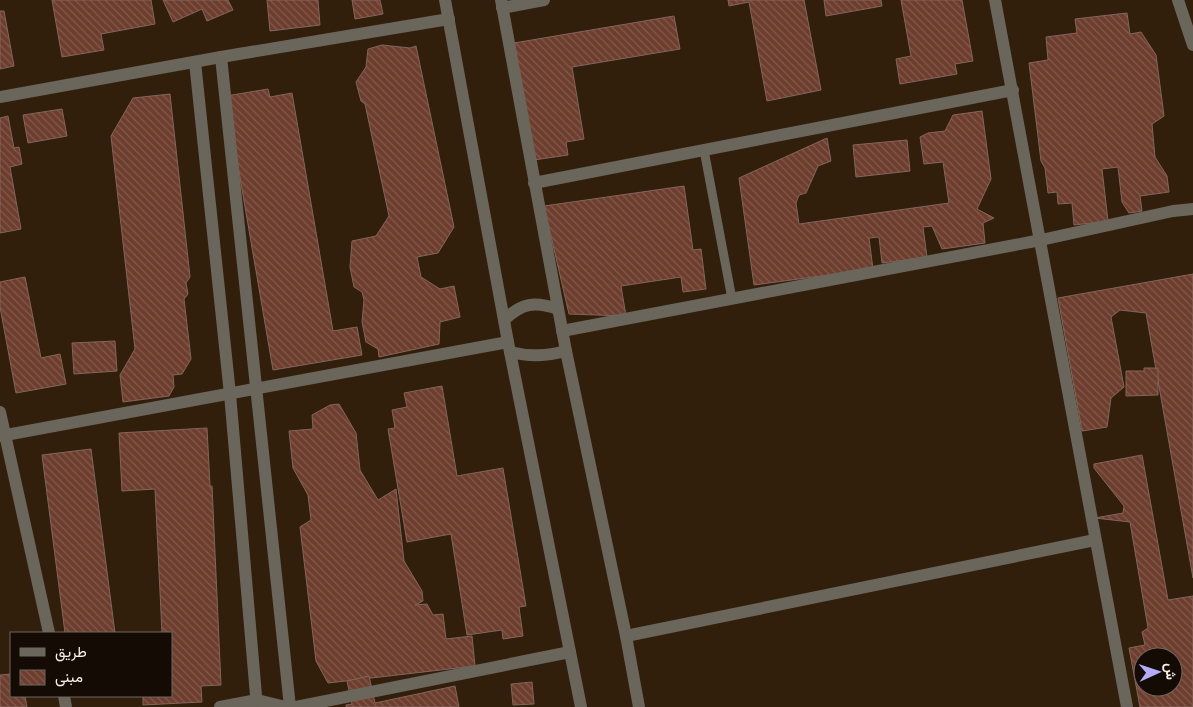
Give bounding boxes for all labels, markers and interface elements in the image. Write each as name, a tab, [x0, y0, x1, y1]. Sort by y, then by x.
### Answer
legend	[10, 632, 172, 697]
text: طريق	[55, 642, 87, 662]
north arrow	[1133, 647, 1183, 697]
text: ش	[1161, 662, 1180, 680]
text: مبنى	[55, 667, 83, 687]

